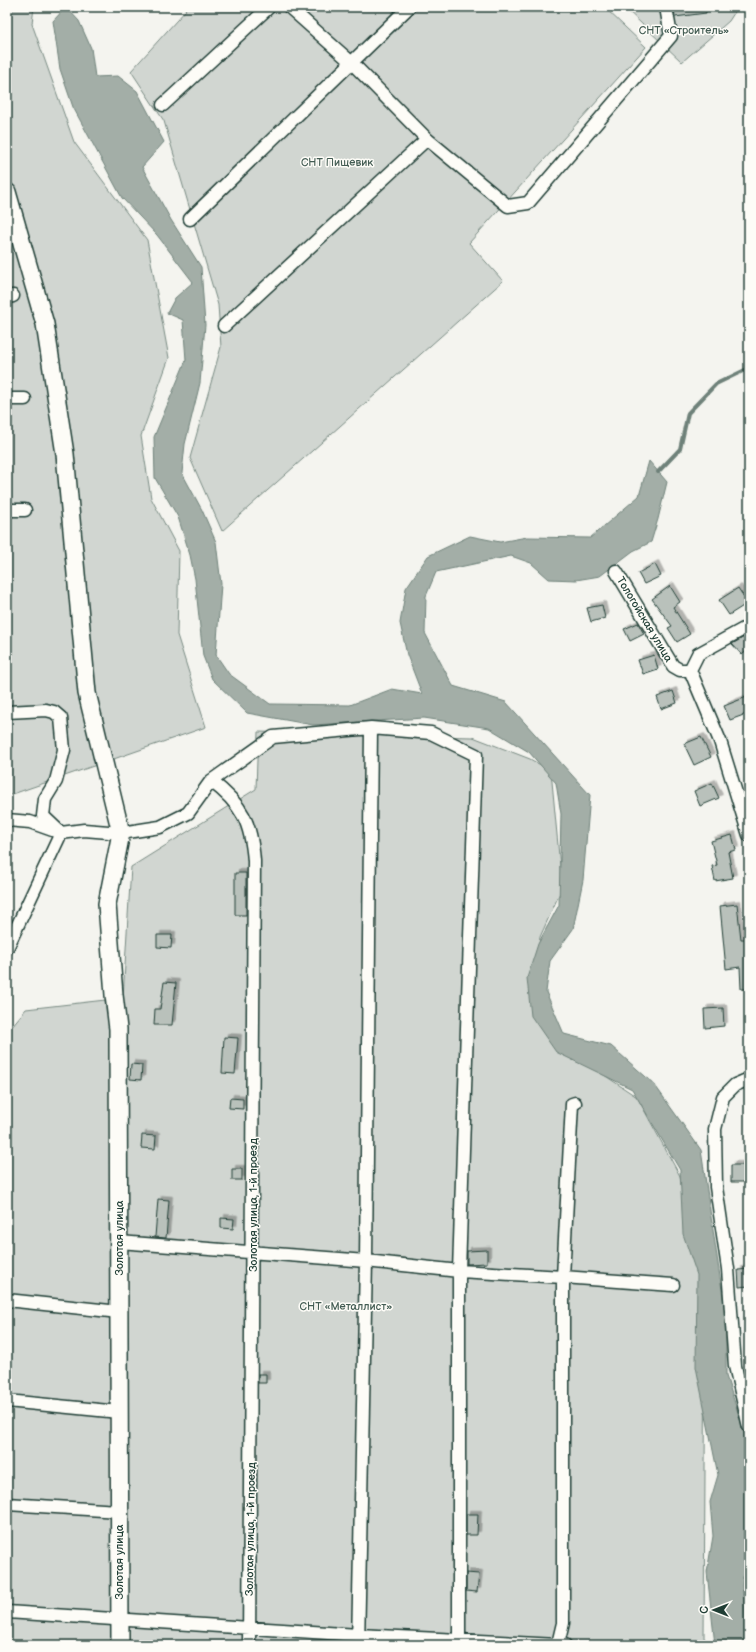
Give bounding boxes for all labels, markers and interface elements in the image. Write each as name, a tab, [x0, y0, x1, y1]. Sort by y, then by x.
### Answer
park label: СНТ «Строитель»	[639, 24, 729, 37]
park label: СНТ Пищевик	[301, 156, 373, 169]
street label: Тологойская улица	[614, 574, 675, 665]
street label: Золотая улица, 1-й проезд	[247, 1138, 260, 1272]
street label: Золотая улица	[113, 1200, 126, 1275]
park label: СНТ «Металлист»	[300, 1300, 392, 1313]
street label: Золотая улица, 1-й проезд	[243, 1462, 258, 1596]
street label: Золотая улица	[113, 1524, 126, 1599]
north arrow	[694, 1590, 734, 1630]
text: С	[698, 1606, 711, 1614]

